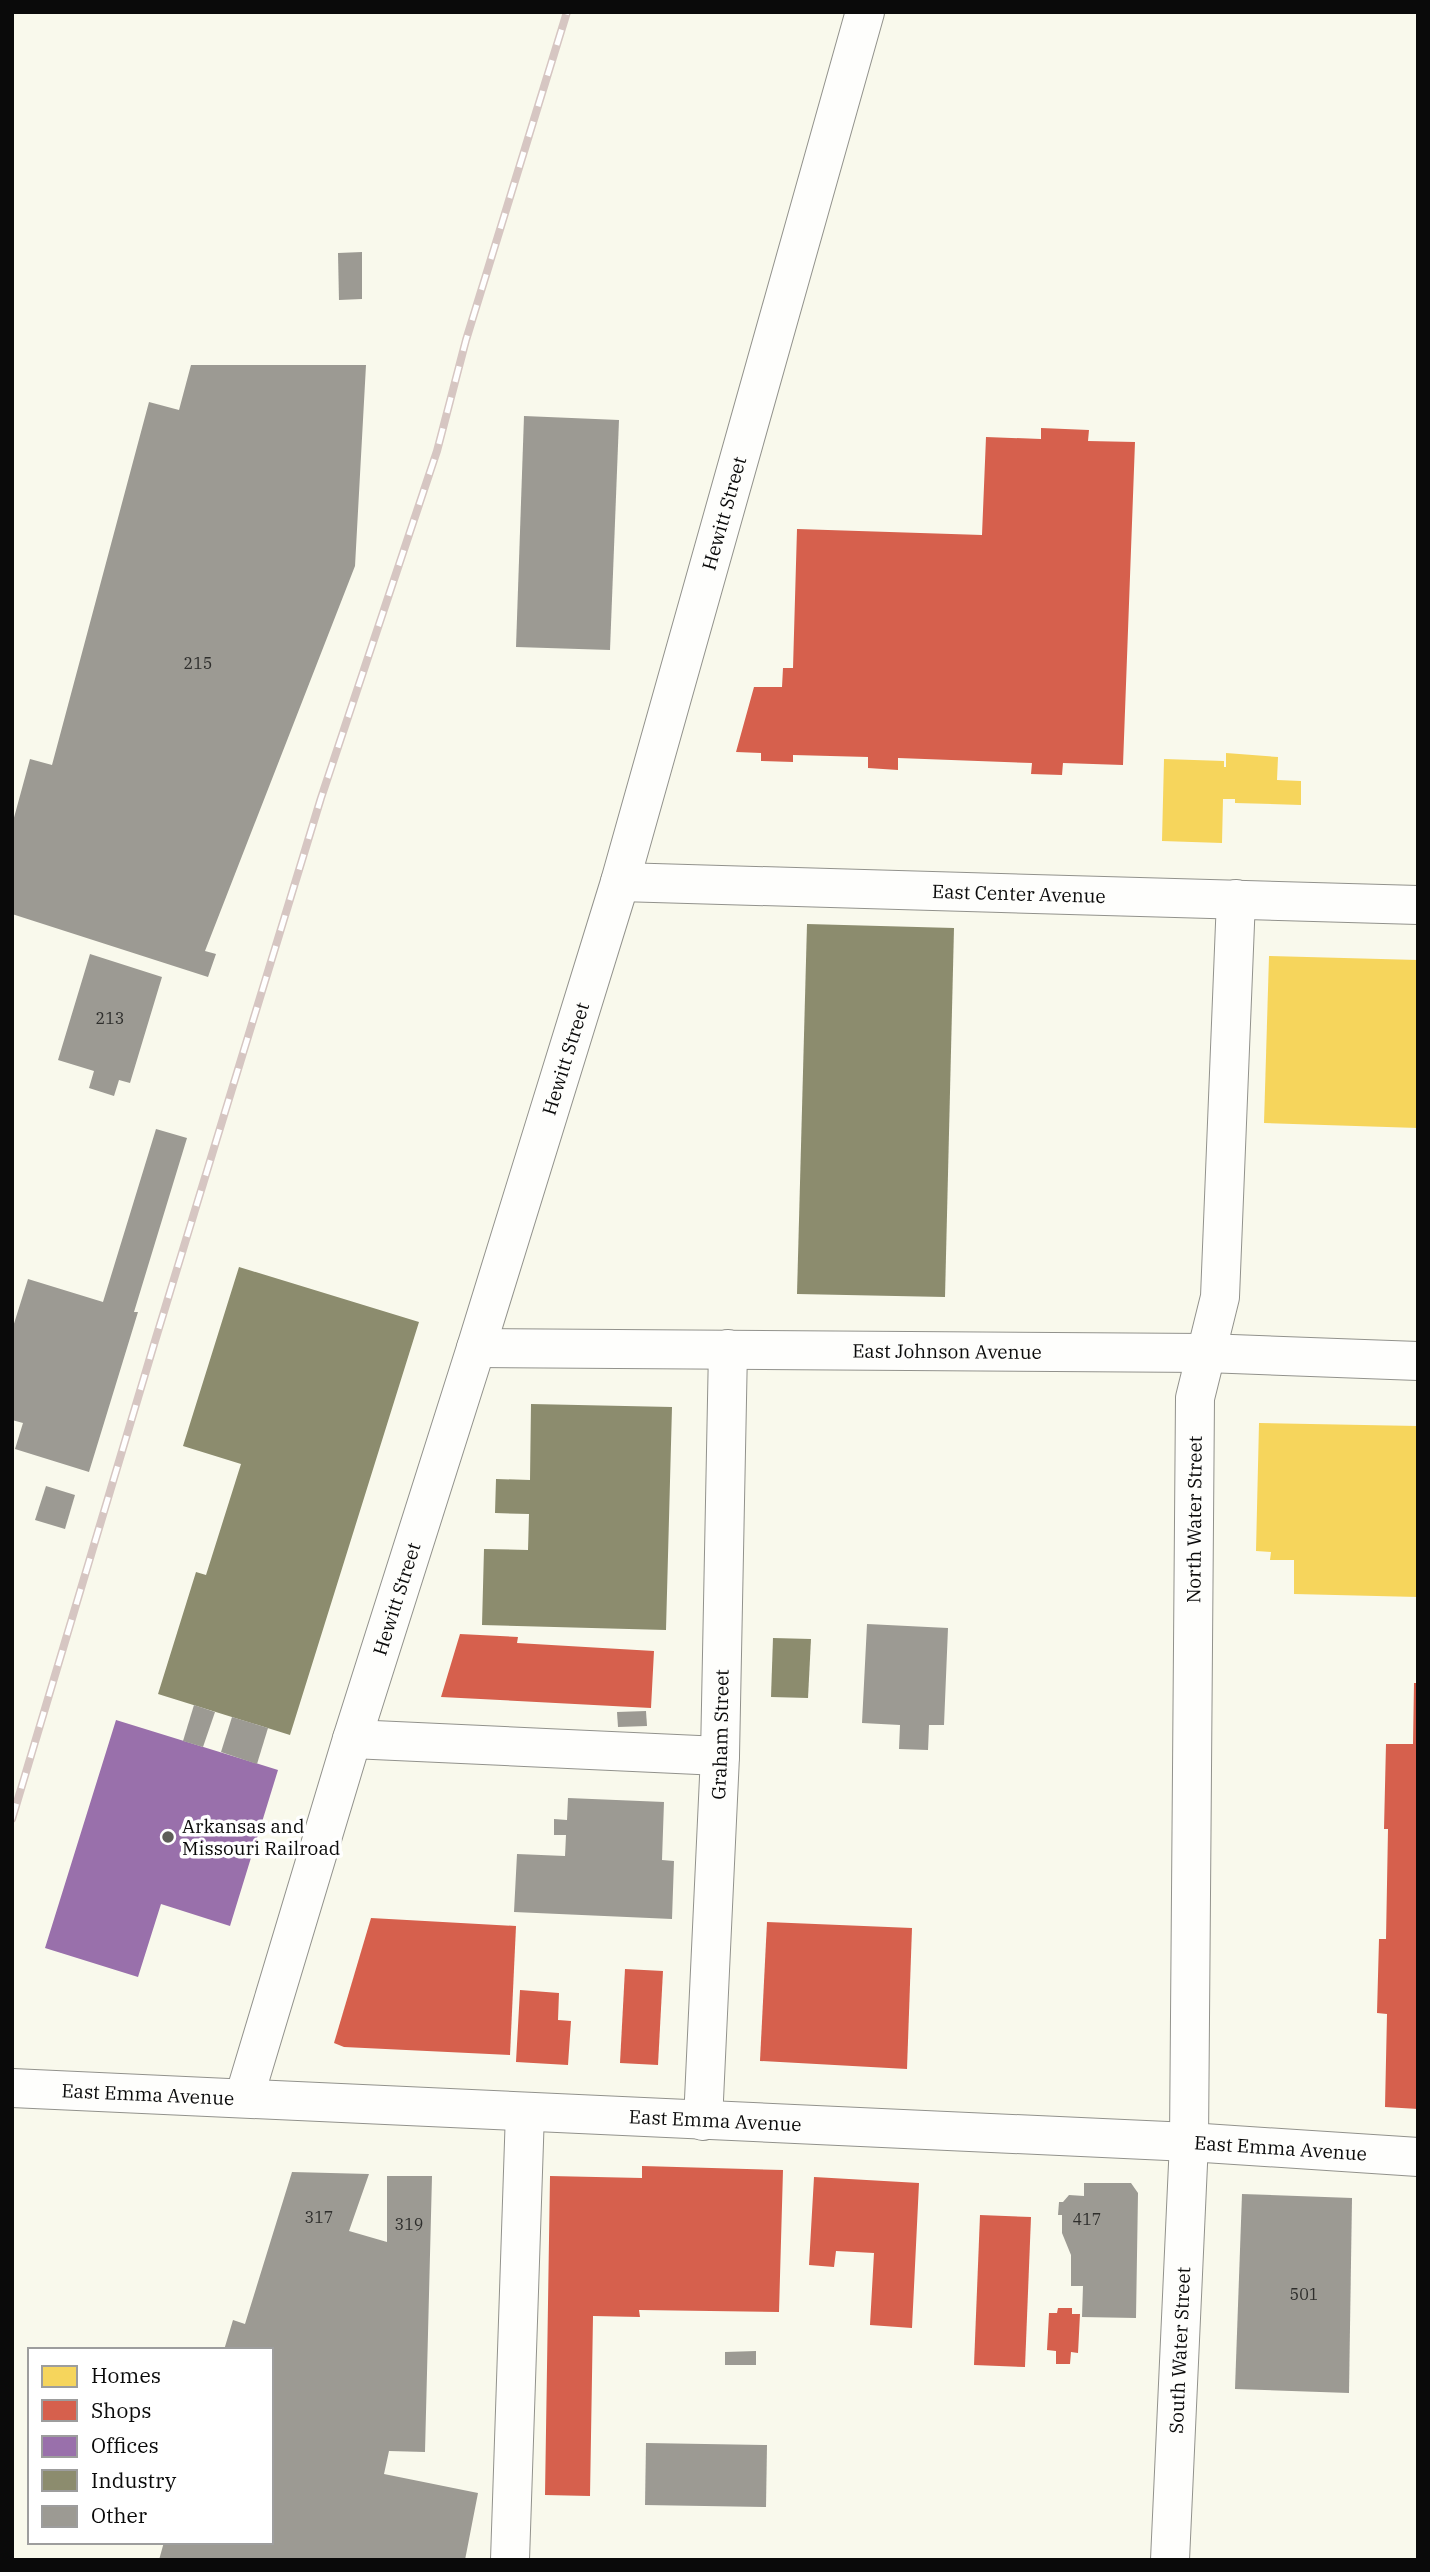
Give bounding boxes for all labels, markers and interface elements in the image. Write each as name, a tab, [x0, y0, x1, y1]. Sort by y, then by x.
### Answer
street label: Hewitt Street	[696, 453, 751, 573]
house number: 215	[184, 653, 212, 673]
street label: East Center Avenue	[932, 879, 1106, 908]
street label: Hewitt Street	[537, 999, 594, 1118]
house number: 213	[96, 1008, 124, 1028]
street label: East Johnson Avenue	[852, 1339, 1042, 1364]
street label: North Water Street	[1181, 1435, 1207, 1603]
street label: Hewitt Street	[367, 1539, 426, 1658]
street label: Graham Street	[706, 1669, 734, 1800]
place label: Arkansas and Missouri Railroad	[182, 1814, 340, 1860]
marker: Arkansas and Missouri Railroad	[160, 1829, 176, 1845]
street label: East Emma Avenue	[61, 2078, 235, 2110]
street label: East Emma Avenue	[628, 2104, 802, 2136]
street label: East Emma Avenue	[1194, 2130, 1368, 2166]
house number: 317	[305, 2207, 333, 2227]
house number: 417	[1073, 2209, 1101, 2229]
house number: 319	[395, 2214, 423, 2234]
street label: South Water Street	[1164, 2266, 1195, 2434]
house number: 501	[1290, 2284, 1318, 2304]
legend	[28, 2348, 273, 2544]
text: Homes	[91, 2361, 161, 2389]
text: Shops	[91, 2396, 151, 2424]
text: Offices	[91, 2431, 159, 2459]
text: Industry	[91, 2466, 177, 2494]
text: Other	[91, 2501, 148, 2529]

